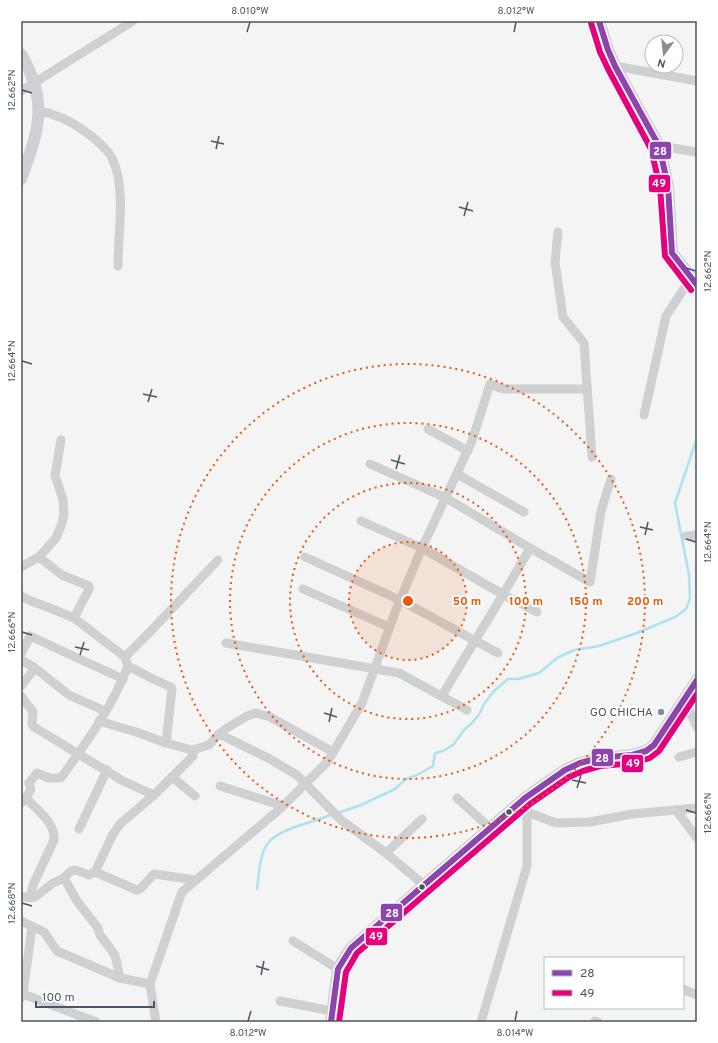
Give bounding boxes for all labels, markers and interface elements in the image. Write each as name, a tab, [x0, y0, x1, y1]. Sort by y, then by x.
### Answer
text: 8.010°W	[231, 5, 269, 18]
text: 8.012°W	[497, 5, 535, 18]
north arrow	[644, 34, 684, 74]
text: N	[656, 55, 667, 70]
text: 12.662°N	[6, 69, 19, 111]
line badge: 28	[649, 141, 672, 160]
text: 28	[653, 145, 667, 159]
line badge: 49	[648, 174, 671, 193]
text: 49	[652, 177, 666, 191]
text: 12.662°N	[702, 250, 715, 292]
text: 12.664°N	[6, 340, 19, 382]
text: 12.664°N	[702, 521, 715, 563]
centre of rings	[401, 594, 415, 608]
text: 50 m	[453, 594, 481, 610]
text: 100 m	[509, 594, 543, 610]
text: 150 m	[569, 594, 603, 610]
text: 200 m	[627, 594, 663, 610]
text: 12.666°N	[6, 611, 19, 653]
place label: GO CHICHA	[590, 705, 653, 721]
marker: GO CHICHA	[656, 707, 666, 717]
line badge: 28	[591, 748, 614, 767]
text: 28	[595, 752, 609, 766]
line badge: 49	[621, 754, 644, 773]
text: 49	[626, 757, 640, 771]
text: 12.666°N	[702, 792, 715, 834]
unlabelled marker	[504, 807, 514, 817]
text: 12.668°N	[6, 882, 19, 924]
unlabelled marker	[417, 882, 427, 892]
line badge: 28	[380, 903, 403, 922]
text: 28	[385, 907, 399, 921]
line badge: 49	[365, 927, 388, 946]
text: 49	[369, 930, 383, 944]
legend	[544, 957, 684, 1009]
text: 28	[580, 966, 595, 982]
scale bar	[36, 983, 154, 1009]
text: 49	[580, 986, 594, 1002]
text: 100 m	[42, 990, 75, 1006]
text: 8.012°W	[229, 1027, 267, 1040]
text: 8.014°W	[497, 1027, 533, 1040]

